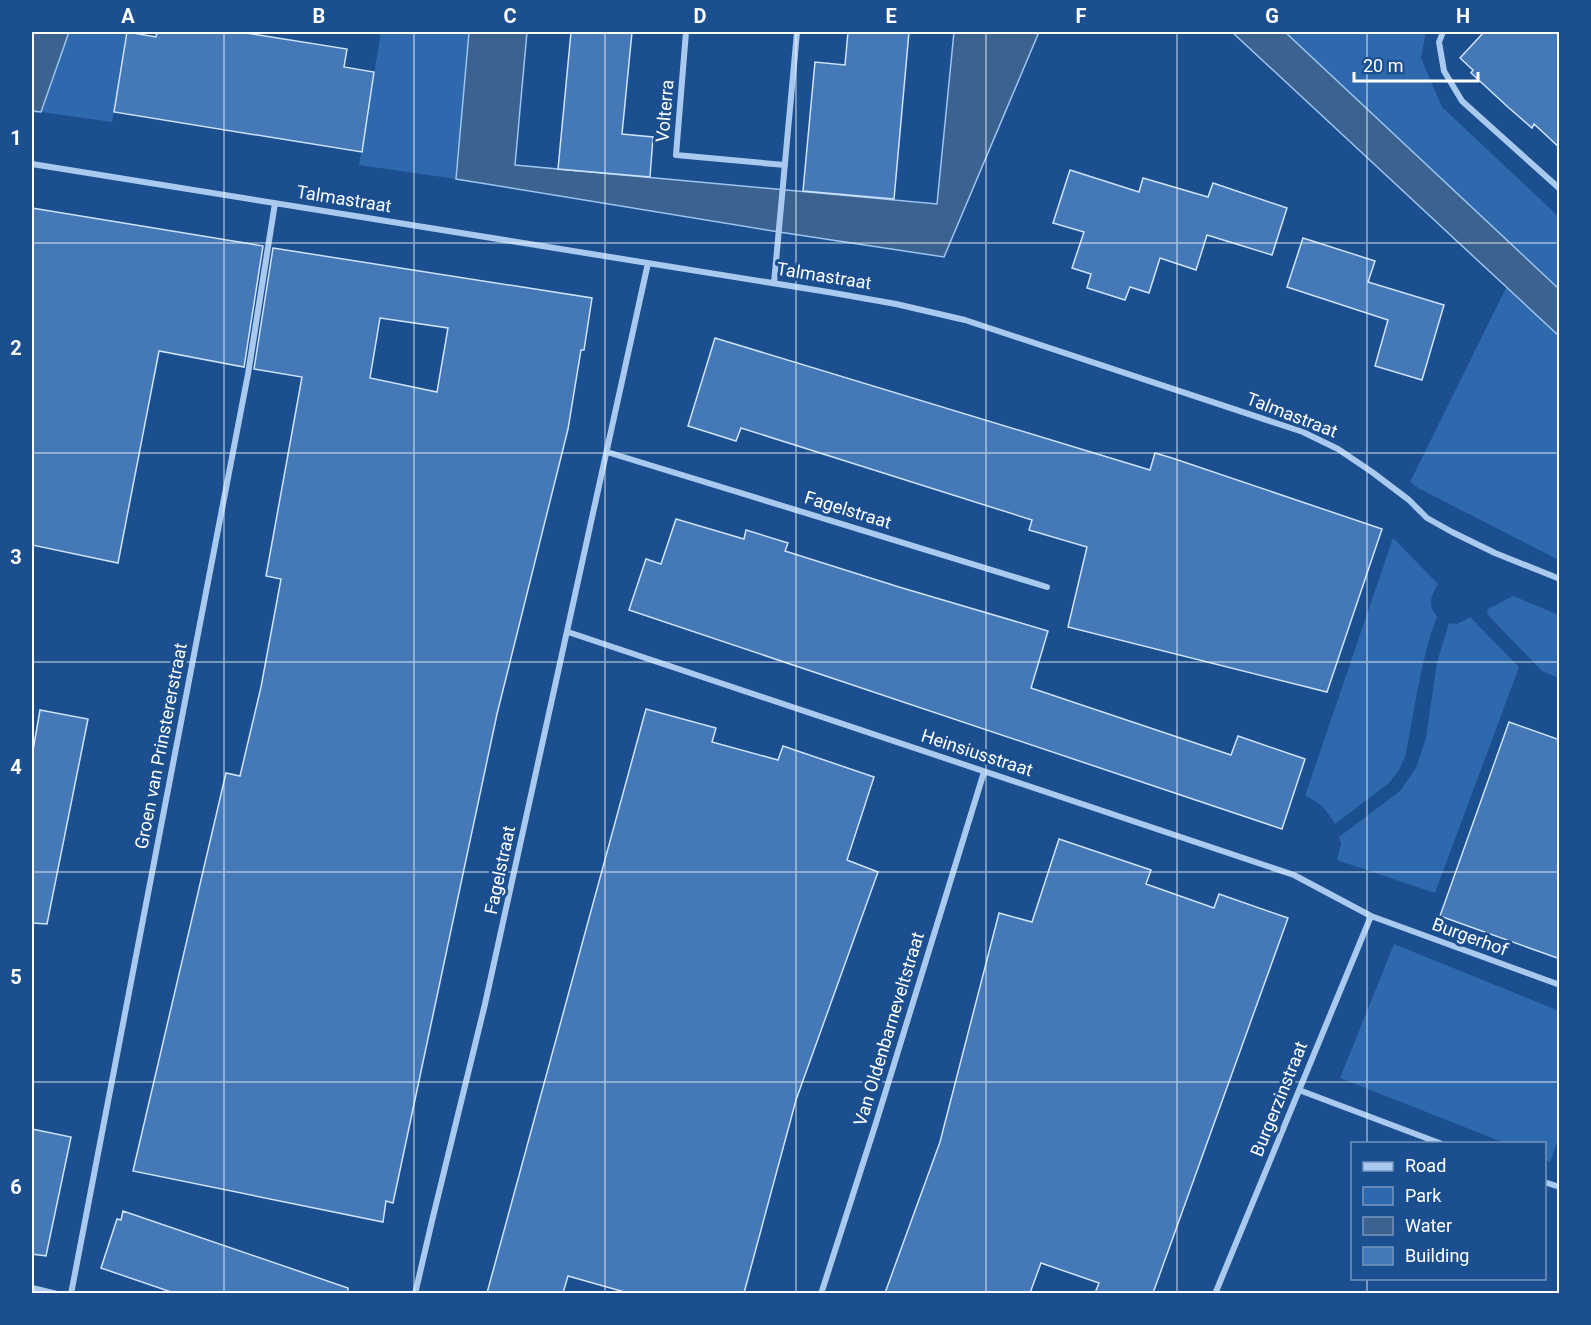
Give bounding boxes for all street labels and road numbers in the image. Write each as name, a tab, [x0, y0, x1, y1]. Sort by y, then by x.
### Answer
street label: Volterra	[651, 79, 678, 143]
street label: Talmastraat	[295, 181, 393, 216]
street label: Talmastraat	[775, 258, 873, 293]
street label: Talmastraat	[1244, 388, 1341, 442]
street label: Fagelstraat	[802, 486, 894, 533]
street label: Groen van Prinstererstraat	[130, 641, 191, 851]
street label: Heinsiusstraat	[919, 725, 1036, 780]
street label: Fagelstraat	[480, 824, 519, 916]
street label: Burgerhof	[1429, 913, 1512, 960]
street label: Van Oldenbarneveltstraat	[849, 929, 928, 1128]
street label: Burgerzinstraat	[1246, 1038, 1311, 1160]

